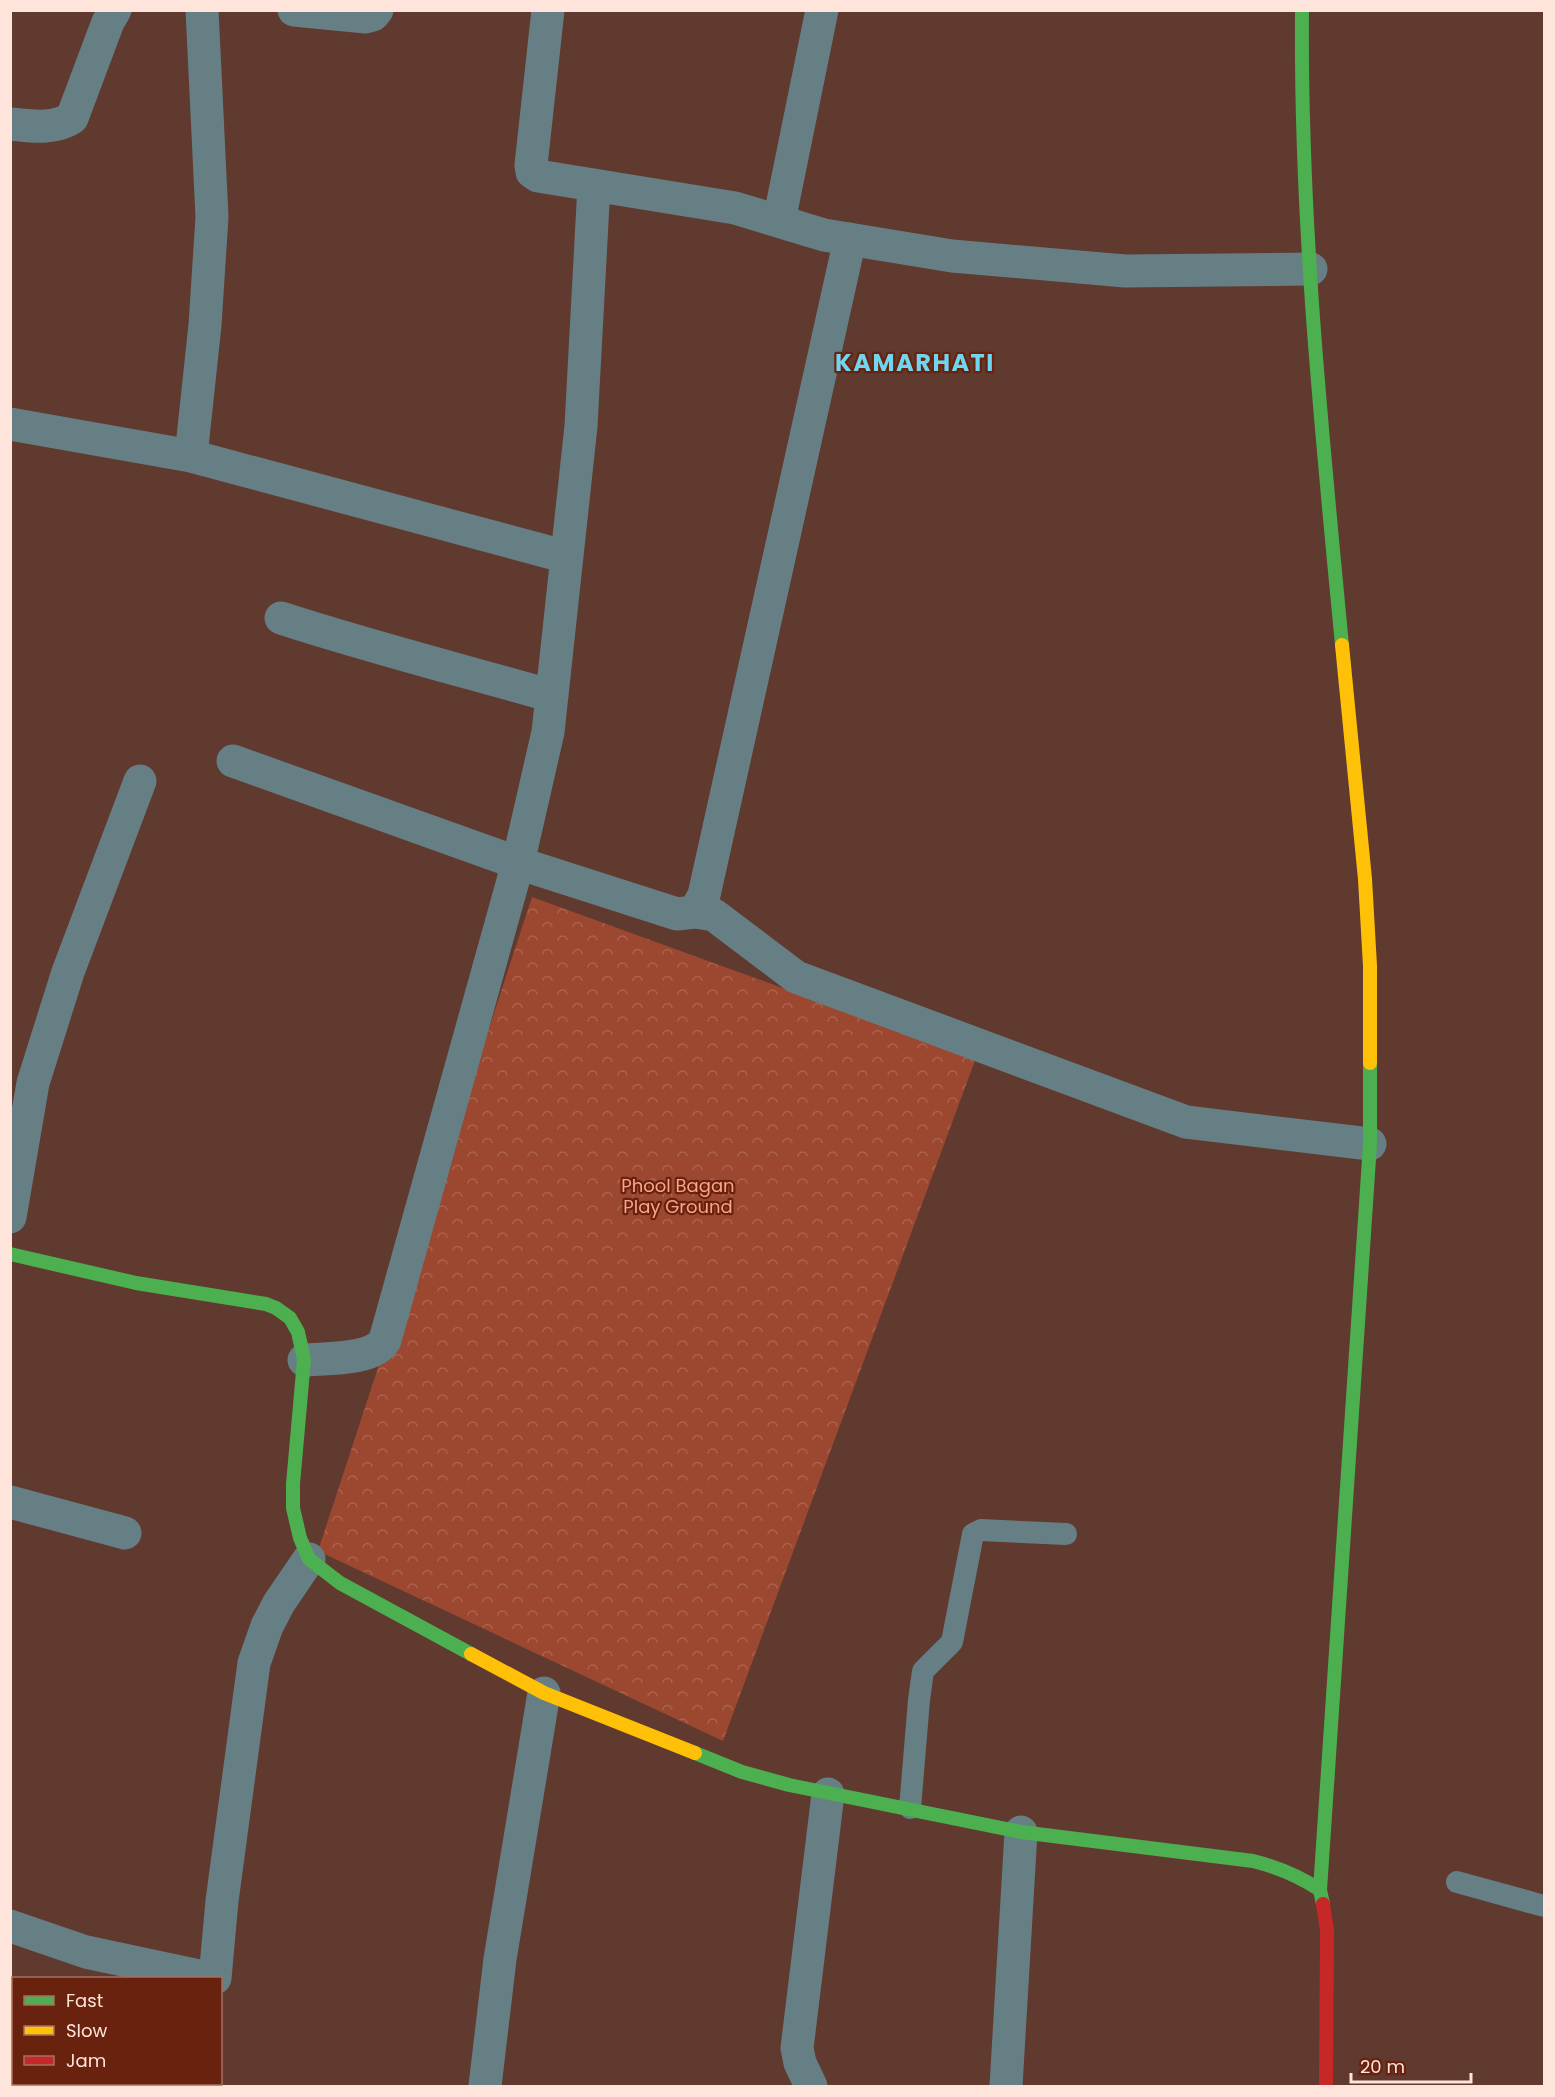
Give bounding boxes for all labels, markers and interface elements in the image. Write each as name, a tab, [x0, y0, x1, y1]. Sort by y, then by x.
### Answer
district label: KAMARHATI	[835, 346, 995, 379]
park label: Phool Bagan Play Ground	[621, 1173, 735, 1219]
legend	[12, 1977, 222, 2085]
text: Fast	[66, 1988, 103, 2013]
text: Slow	[66, 2018, 108, 2043]
scale bar	[1351, 2046, 1471, 2084]
text: Jam	[66, 2048, 106, 2073]
text: 20 m	[1360, 2054, 1405, 2079]

